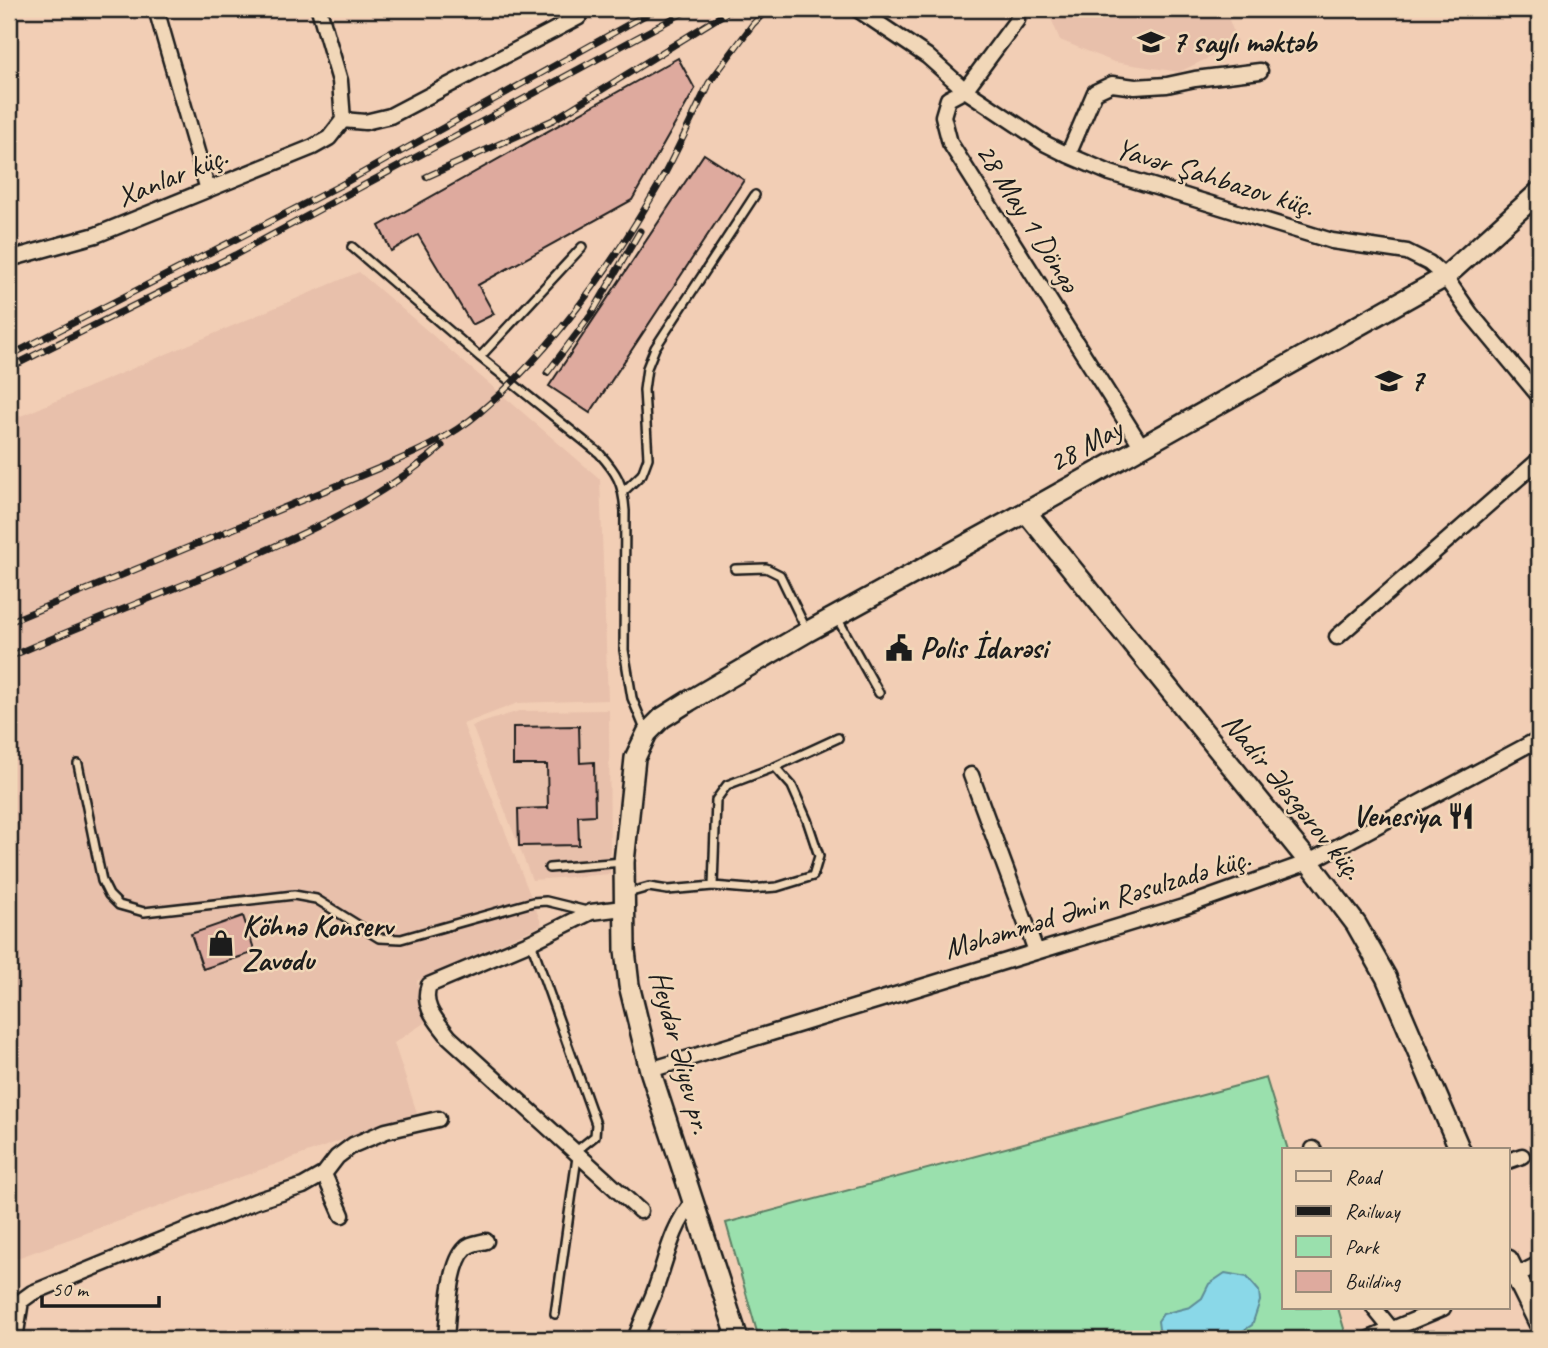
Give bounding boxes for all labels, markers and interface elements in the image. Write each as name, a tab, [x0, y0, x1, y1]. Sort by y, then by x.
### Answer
place label: 7 saylı məktəb	[1172, 23, 1319, 62]
school or university icon: 7 saylı məktəb	[1136, 27, 1166, 57]
street label: Yavər Şahbazov küç.	[1111, 129, 1319, 225]
street label: 28 May 1 Döngə	[967, 136, 1090, 300]
street label: Xanlar küç.	[111, 137, 233, 215]
place label: 7	[1410, 362, 1427, 400]
school or university icon: 7	[1374, 366, 1404, 396]
street label: 28 May	[1041, 408, 1131, 481]
place label: Polis İdarəsi	[920, 629, 1051, 667]
public building icon: Polis İdarəsi	[884, 633, 914, 663]
street label: Nadir Ələsgərov küç.	[1214, 705, 1372, 887]
place label: Venesiya	[1352, 797, 1443, 835]
restaurant icon: Venesiya	[1446, 801, 1476, 831]
street label: Məhəmməd Əmin Rəsulzadə küç.	[939, 838, 1255, 968]
place label: Köhnə Konserv Zavodu	[242, 907, 395, 979]
shop icon: Köhnə Konserv Zavodu	[206, 928, 236, 958]
street label: Heydər Əliyev pr.	[641, 966, 721, 1138]
legend	[1282, 1148, 1510, 1310]
text: Road	[1345, 1164, 1384, 1190]
text: Railway	[1345, 1198, 1401, 1224]
text: Park	[1345, 1234, 1380, 1260]
scale bar	[42, 1264, 159, 1308]
text: Building	[1345, 1268, 1402, 1294]
text: 50 m	[52, 1276, 90, 1302]

